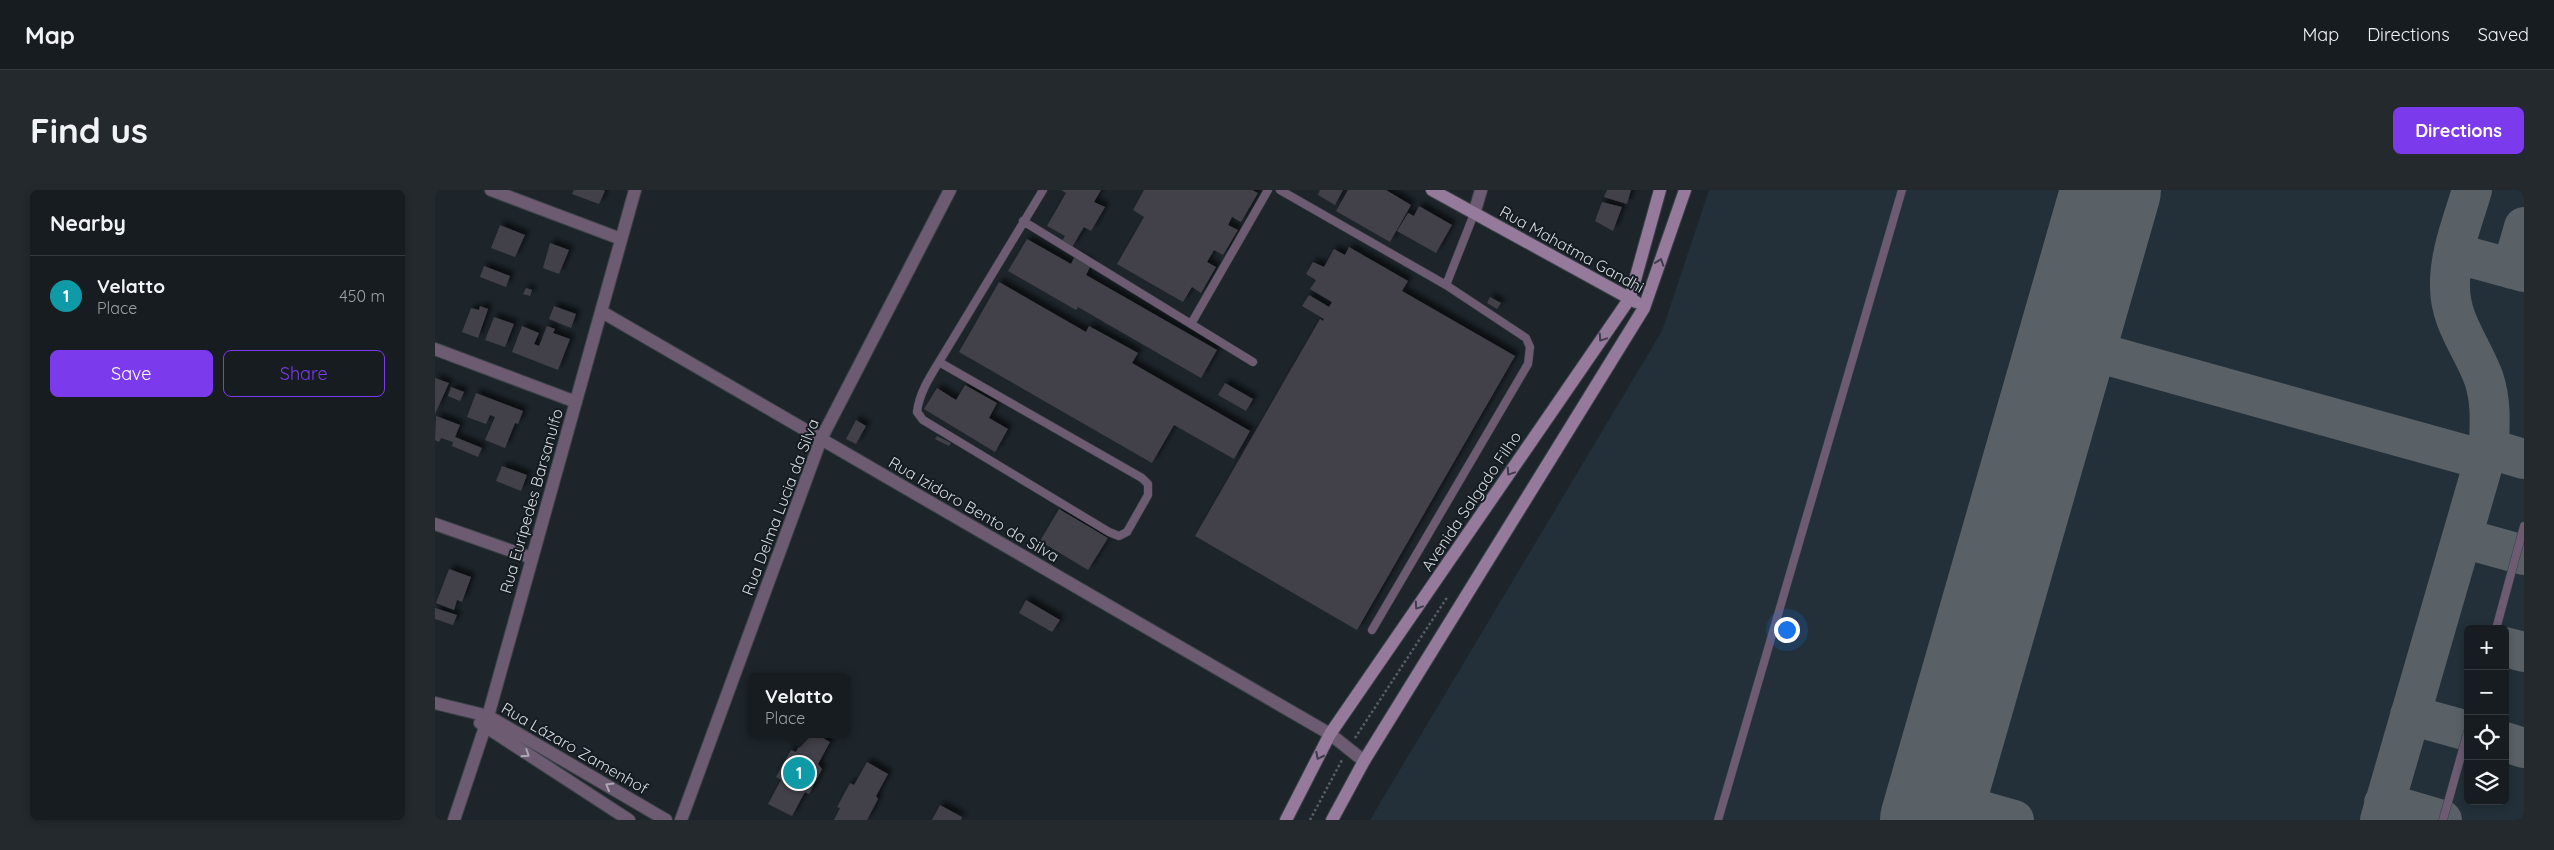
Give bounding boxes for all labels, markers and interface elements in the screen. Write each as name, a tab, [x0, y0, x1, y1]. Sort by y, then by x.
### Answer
text: Map	[25, 20, 75, 50]
text: Map	[2302, 23, 2339, 46]
text: Directions	[2367, 23, 2450, 46]
text: Saved	[2478, 23, 2529, 46]
button: Directions	[2393, 107, 2524, 154]
text: Find us	[30, 108, 148, 152]
street label: Rua Mahatma Gandhi	[1496, 201, 1648, 297]
text: Nearby	[50, 210, 126, 236]
one-way arrow	[1654, 258, 1664, 266]
text: Velatto	[97, 274, 165, 298]
text: 1	[63, 286, 69, 306]
text: 450 m	[339, 286, 385, 306]
text: Place	[97, 298, 137, 318]
one-way arrow	[1599, 333, 1609, 342]
button: Save	[50, 350, 213, 397]
button: Share	[223, 350, 385, 397]
street label: Rua Eurípedes Barsanulfo	[495, 406, 567, 596]
street label: Rua Delma Lucia da Silva	[737, 416, 823, 598]
street label: Avenida Salgado Filho	[1417, 427, 1525, 575]
street label: Rua Izidoro Bento da Silva	[885, 452, 1063, 566]
one-way arrow	[1507, 466, 1516, 476]
one-way arrow	[1415, 600, 1424, 610]
your location	[1774, 617, 1800, 643]
map controls	[2464, 625, 2509, 805]
button: +	[2464, 625, 2509, 670]
button: −	[2464, 670, 2509, 715]
popup	[748, 673, 850, 738]
text: Velatto	[765, 684, 833, 708]
street label: Rua Lázaro Zamenhof	[498, 698, 652, 798]
text: Place	[765, 708, 805, 728]
button: locate	[2464, 715, 2509, 760]
one-way arrow	[520, 748, 529, 757]
one-way arrow	[1315, 751, 1325, 760]
pin: 1	[783, 754, 815, 792]
button: layers	[2464, 760, 2509, 805]
one-way arrow	[606, 783, 615, 793]

